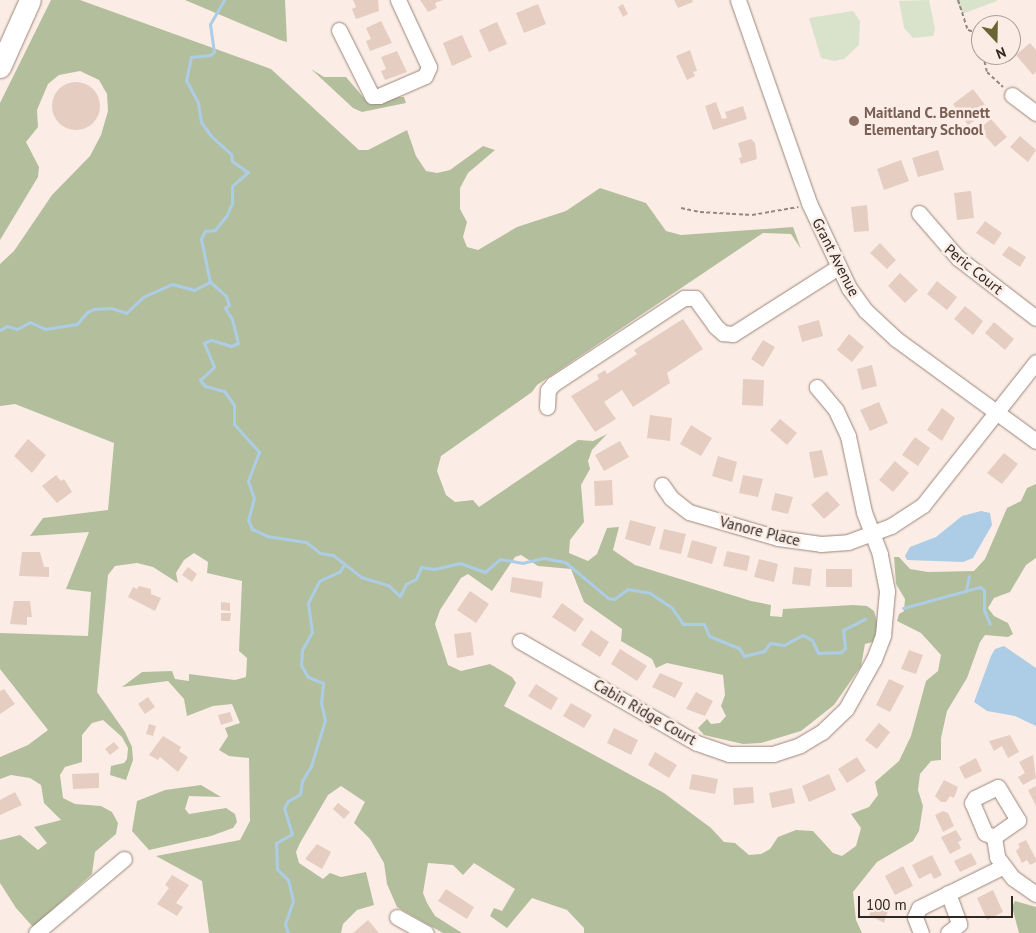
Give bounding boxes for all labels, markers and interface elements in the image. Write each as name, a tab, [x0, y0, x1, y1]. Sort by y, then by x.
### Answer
north arrow	[971, 15, 1021, 65]
text: N	[994, 43, 1009, 63]
place label: Maitland C. Bennett Elementary School	[864, 103, 991, 138]
marker: Maitland C. Bennett Elementary School	[848, 115, 860, 127]
street label: Grant Avenue	[808, 215, 864, 299]
street label: Peric Court	[941, 240, 1007, 298]
street label: Vanore Place	[718, 512, 802, 550]
street label: Cabin Ridge Court	[590, 675, 700, 749]
scale bar	[861, 886, 1016, 918]
text: 100 m	[866, 895, 907, 914]

